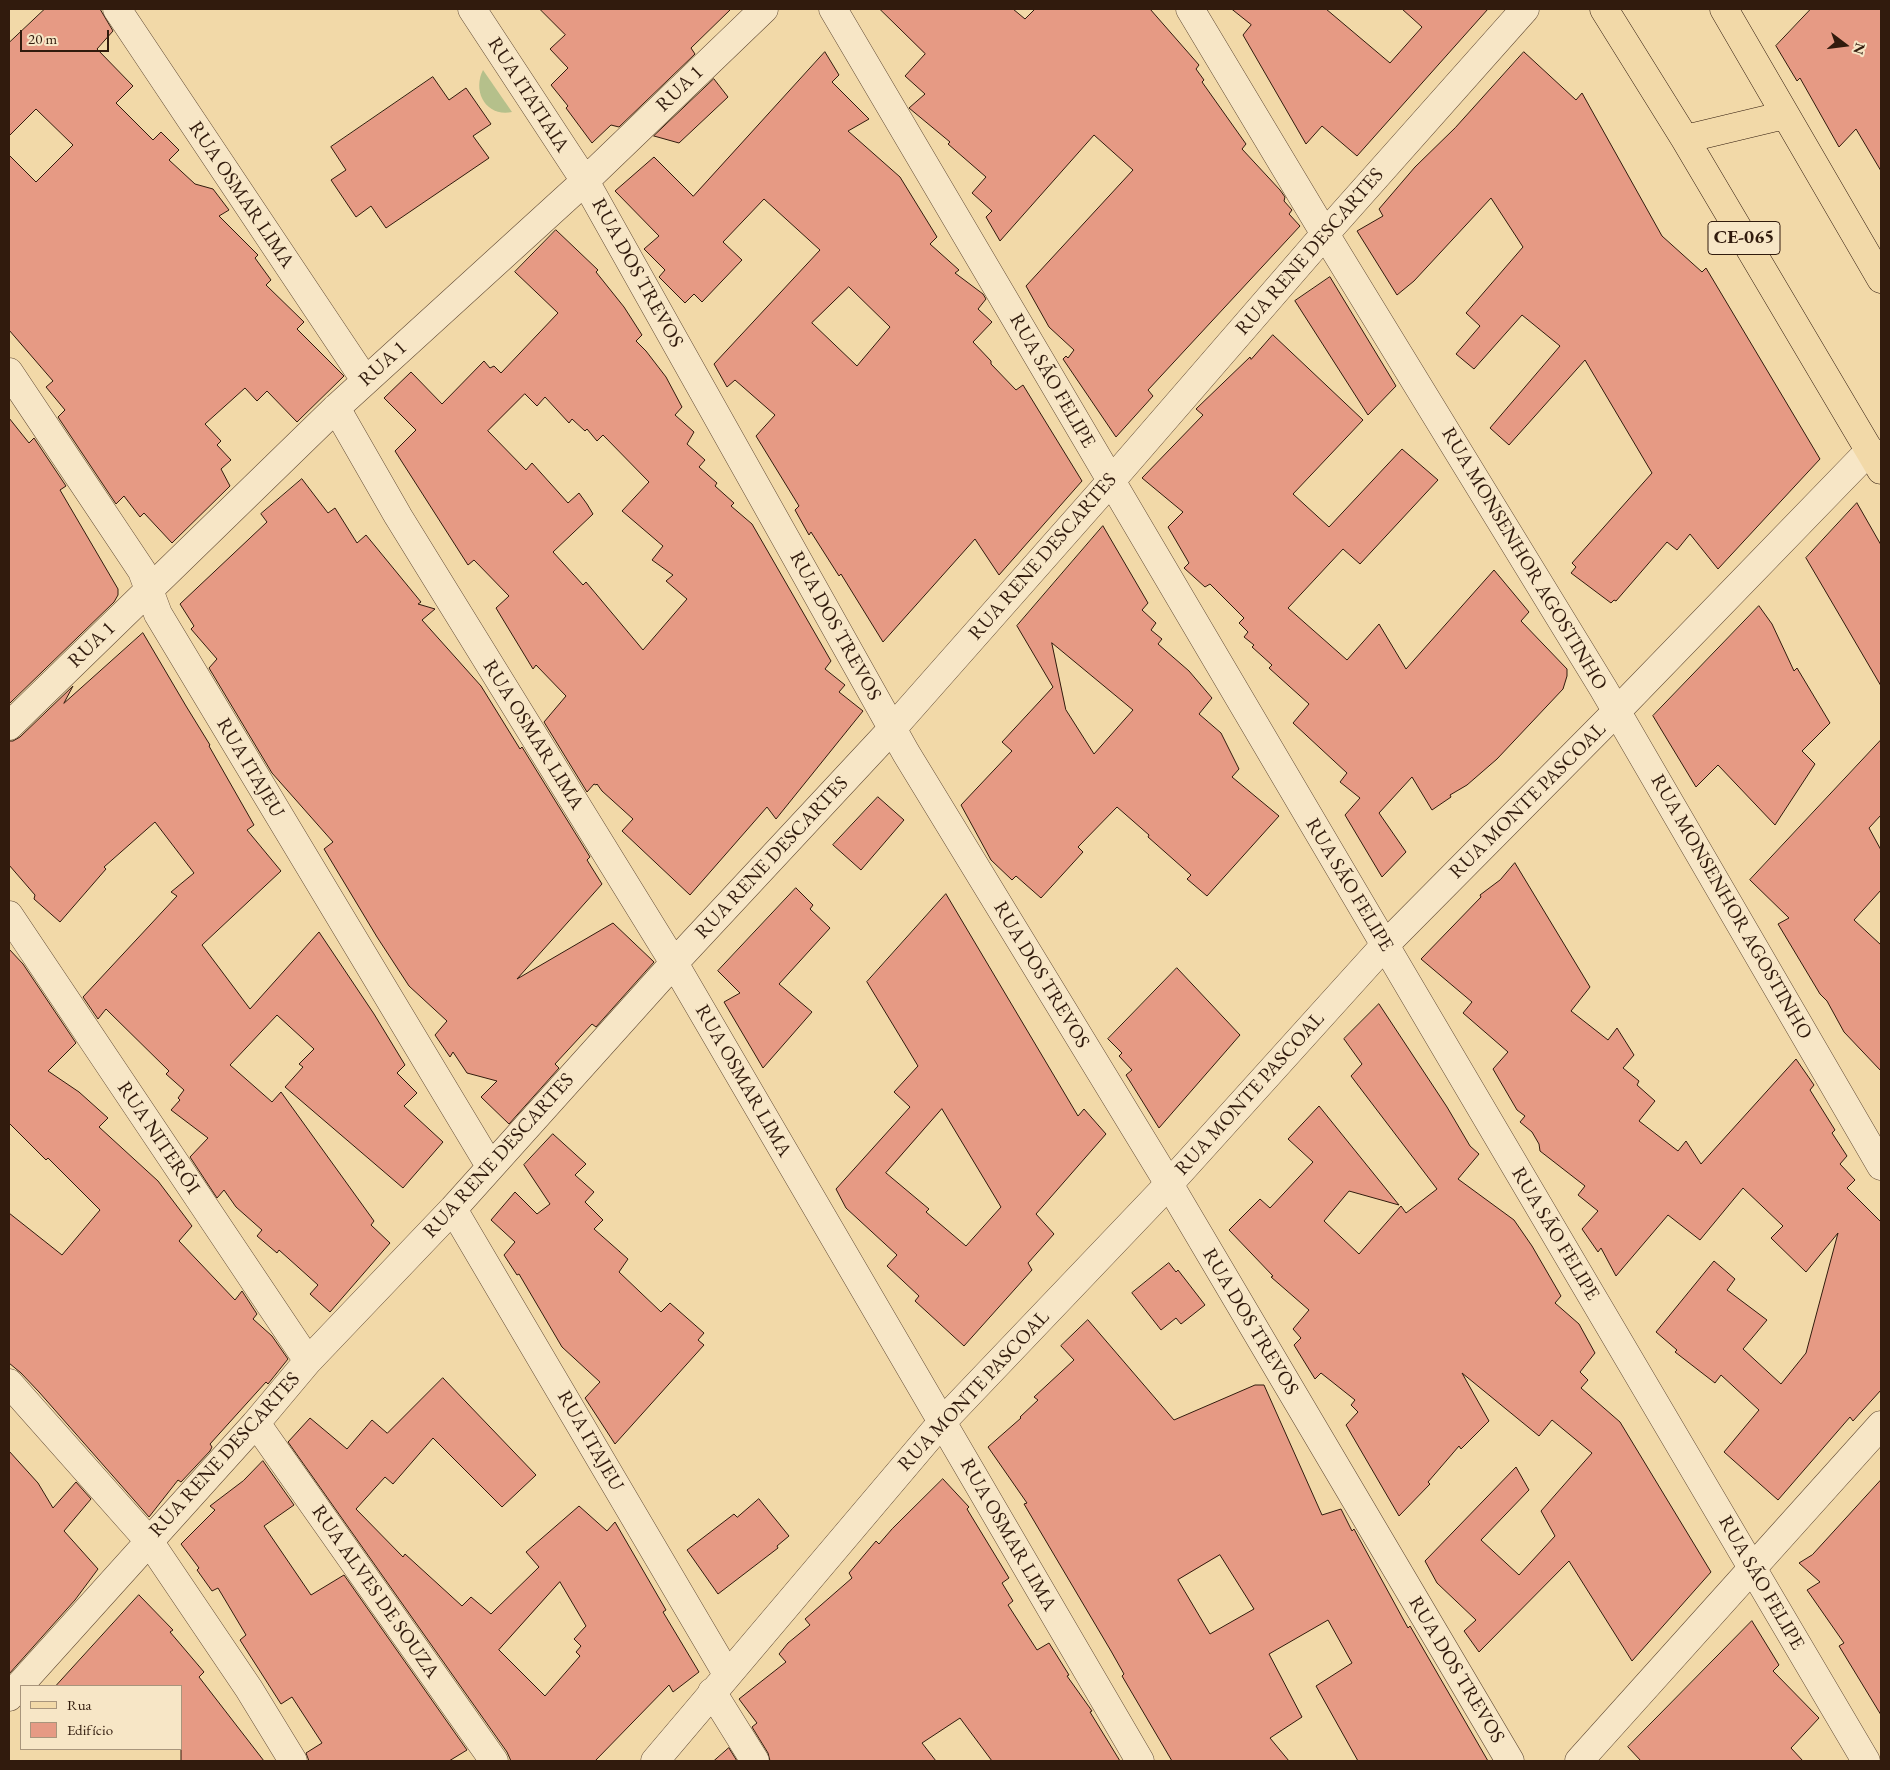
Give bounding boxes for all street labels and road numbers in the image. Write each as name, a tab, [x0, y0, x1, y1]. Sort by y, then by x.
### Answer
street label: RUA ITATIAIA	[482, 33, 574, 157]
street label: RUA 1	[651, 61, 709, 117]
street label: RUA OSMAR LIMA	[183, 117, 299, 273]
street label: RUA RENE DESCARTES	[1231, 164, 1389, 340]
street label: RUA DOS TREVOS	[586, 194, 688, 352]
road number: CE-065	[1708, 222, 1780, 254]
street label: RUA SÃO FELIPE	[1004, 310, 1100, 452]
street label: RUA 1	[354, 336, 412, 392]
street label: RUA MONSENHOR AGOSTINHO	[1436, 423, 1612, 695]
street label: RUA RENE DESCARTES	[964, 469, 1122, 645]
street label: RUA DOS TREVOS	[784, 547, 886, 705]
street label: RUA 1	[63, 617, 121, 673]
street label: RUA OSMAR LIMA	[477, 656, 589, 814]
street label: RUA ITAJEU	[211, 714, 289, 822]
street label: RUA MONTE PASCOAL	[1445, 718, 1611, 884]
street label: RUA MONSENHOR AGOSTINHO	[1645, 770, 1817, 1044]
street label: RUA RENE DESCARTES	[690, 772, 854, 944]
street label: RUA SÃO FELIPE	[1300, 814, 1398, 956]
street label: RUA DOS TREVOS	[988, 897, 1094, 1053]
street label: RUA OSMAR LIMA	[690, 1001, 796, 1161]
street label: RUA MONTE PASCOAL	[1170, 1007, 1330, 1181]
street label: RUA RENE DESCARTES	[419, 1069, 579, 1243]
street label: RUA NITERÓI	[112, 1077, 204, 1199]
street label: RUA SÃO FELIPE	[1506, 1163, 1604, 1305]
street label: RUA DOS TREVOS	[1197, 1244, 1303, 1400]
street label: RUA MONTE PASCOAL	[893, 1306, 1055, 1476]
street label: RUA RENE DESCARTES	[145, 1368, 305, 1542]
street label: RUA ITAJEU	[552, 1386, 628, 1496]
street label: RUA OSMAR LIMA	[955, 1455, 1061, 1615]
street label: RUA ALVES DE SOUZA	[306, 1501, 444, 1683]
street label: RUA SÃO FELIPE	[1713, 1512, 1809, 1654]
street label: RUA DOS TREVOS	[1403, 1592, 1509, 1748]

